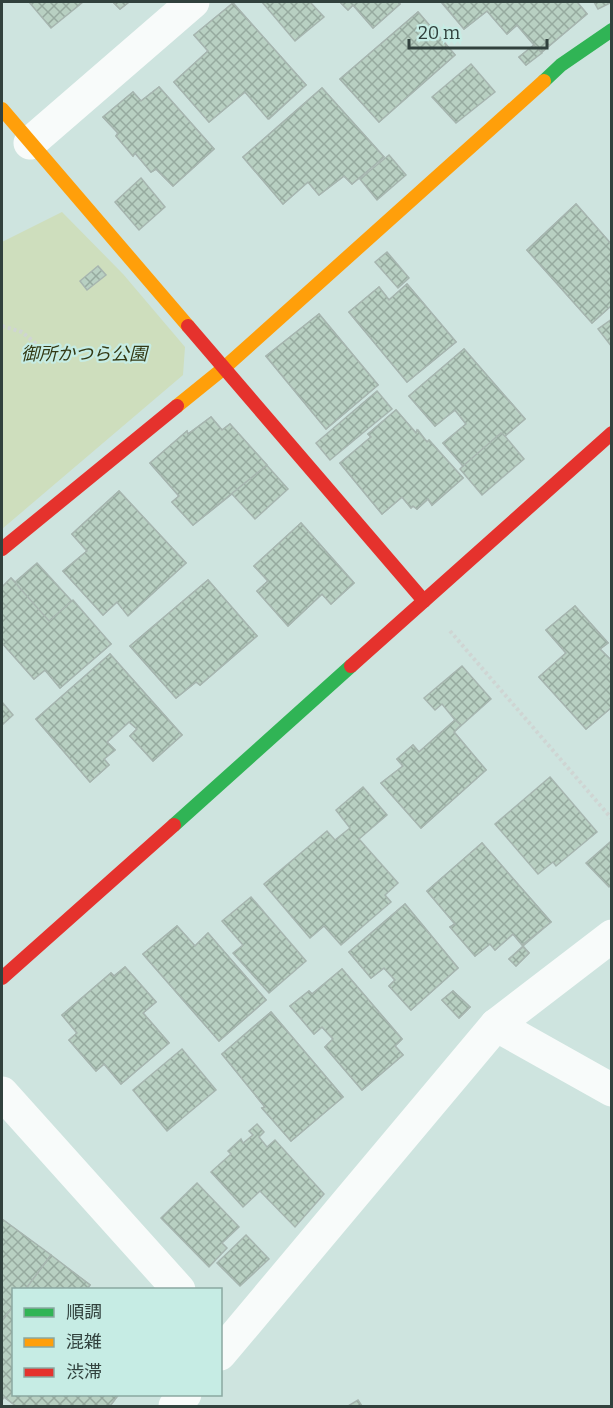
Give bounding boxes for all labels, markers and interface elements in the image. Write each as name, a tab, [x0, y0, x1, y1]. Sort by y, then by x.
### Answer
scale bar	[409, 12, 547, 50]
text: 20 m	[418, 22, 460, 44]
park label: 御所かつら公園	[21, 343, 150, 365]
legend	[12, 1288, 222, 1396]
text: 順調	[66, 1301, 102, 1323]
text: 混雑	[66, 1331, 102, 1353]
text: 渋滞	[66, 1361, 102, 1383]

